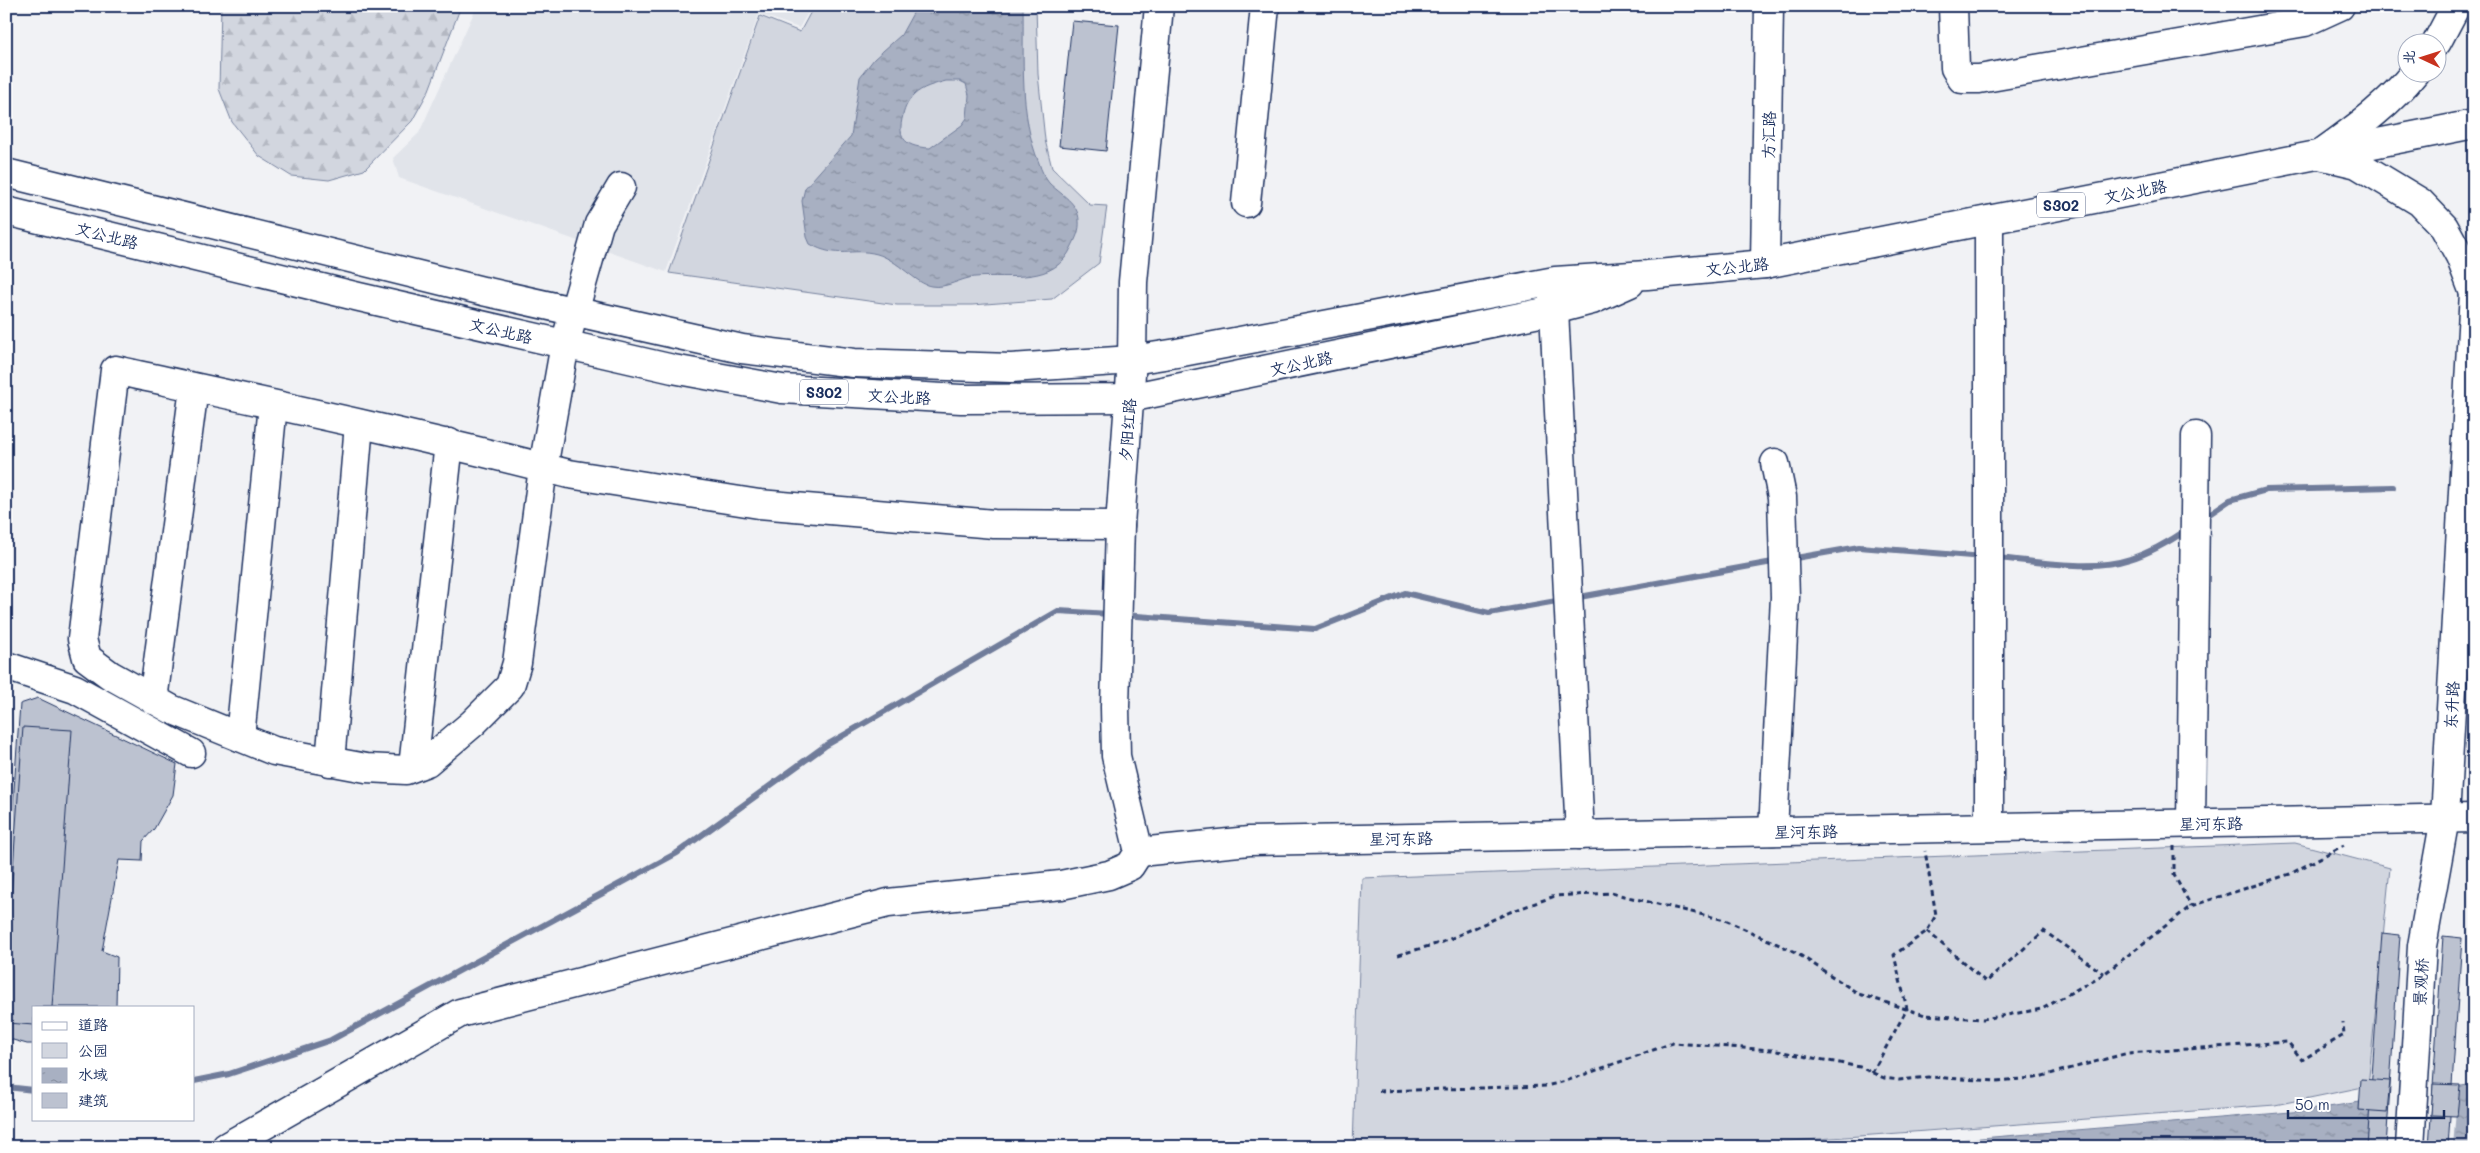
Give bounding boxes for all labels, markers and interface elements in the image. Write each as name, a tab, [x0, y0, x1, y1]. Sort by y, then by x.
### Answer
north arrow	[2398, 32, 2448, 82]
text: 北	[2399, 49, 2418, 65]
street label: 方汇路	[1757, 111, 1779, 159]
street label: 文公北路	[2102, 175, 2168, 207]
road number: S302	[2037, 192, 2085, 218]
street label: 文公北路	[73, 217, 141, 253]
street label: 文公北路	[1704, 252, 1770, 280]
street label: 文公北路	[467, 313, 535, 347]
street label: 文公北路	[1268, 346, 1334, 380]
road number: S302	[800, 380, 848, 404]
street label: 文公北路	[866, 384, 932, 408]
street label: 夕阳红路	[1114, 397, 1140, 463]
street label: 东升路	[2439, 680, 2463, 730]
street label: 星河东路	[2179, 812, 2243, 834]
street label: 星河东路	[1774, 820, 1838, 842]
street label: 星河东路	[1369, 827, 1433, 849]
street label: 景观桥	[2408, 957, 2432, 1007]
legend	[32, 1006, 195, 1120]
text: 道路	[78, 1014, 108, 1034]
text: 公园	[78, 1040, 108, 1060]
text: 水域	[78, 1064, 108, 1084]
scale bar	[2288, 1088, 2444, 1120]
text: 建筑	[78, 1090, 108, 1110]
text: 50 m	[2295, 1094, 2330, 1114]

